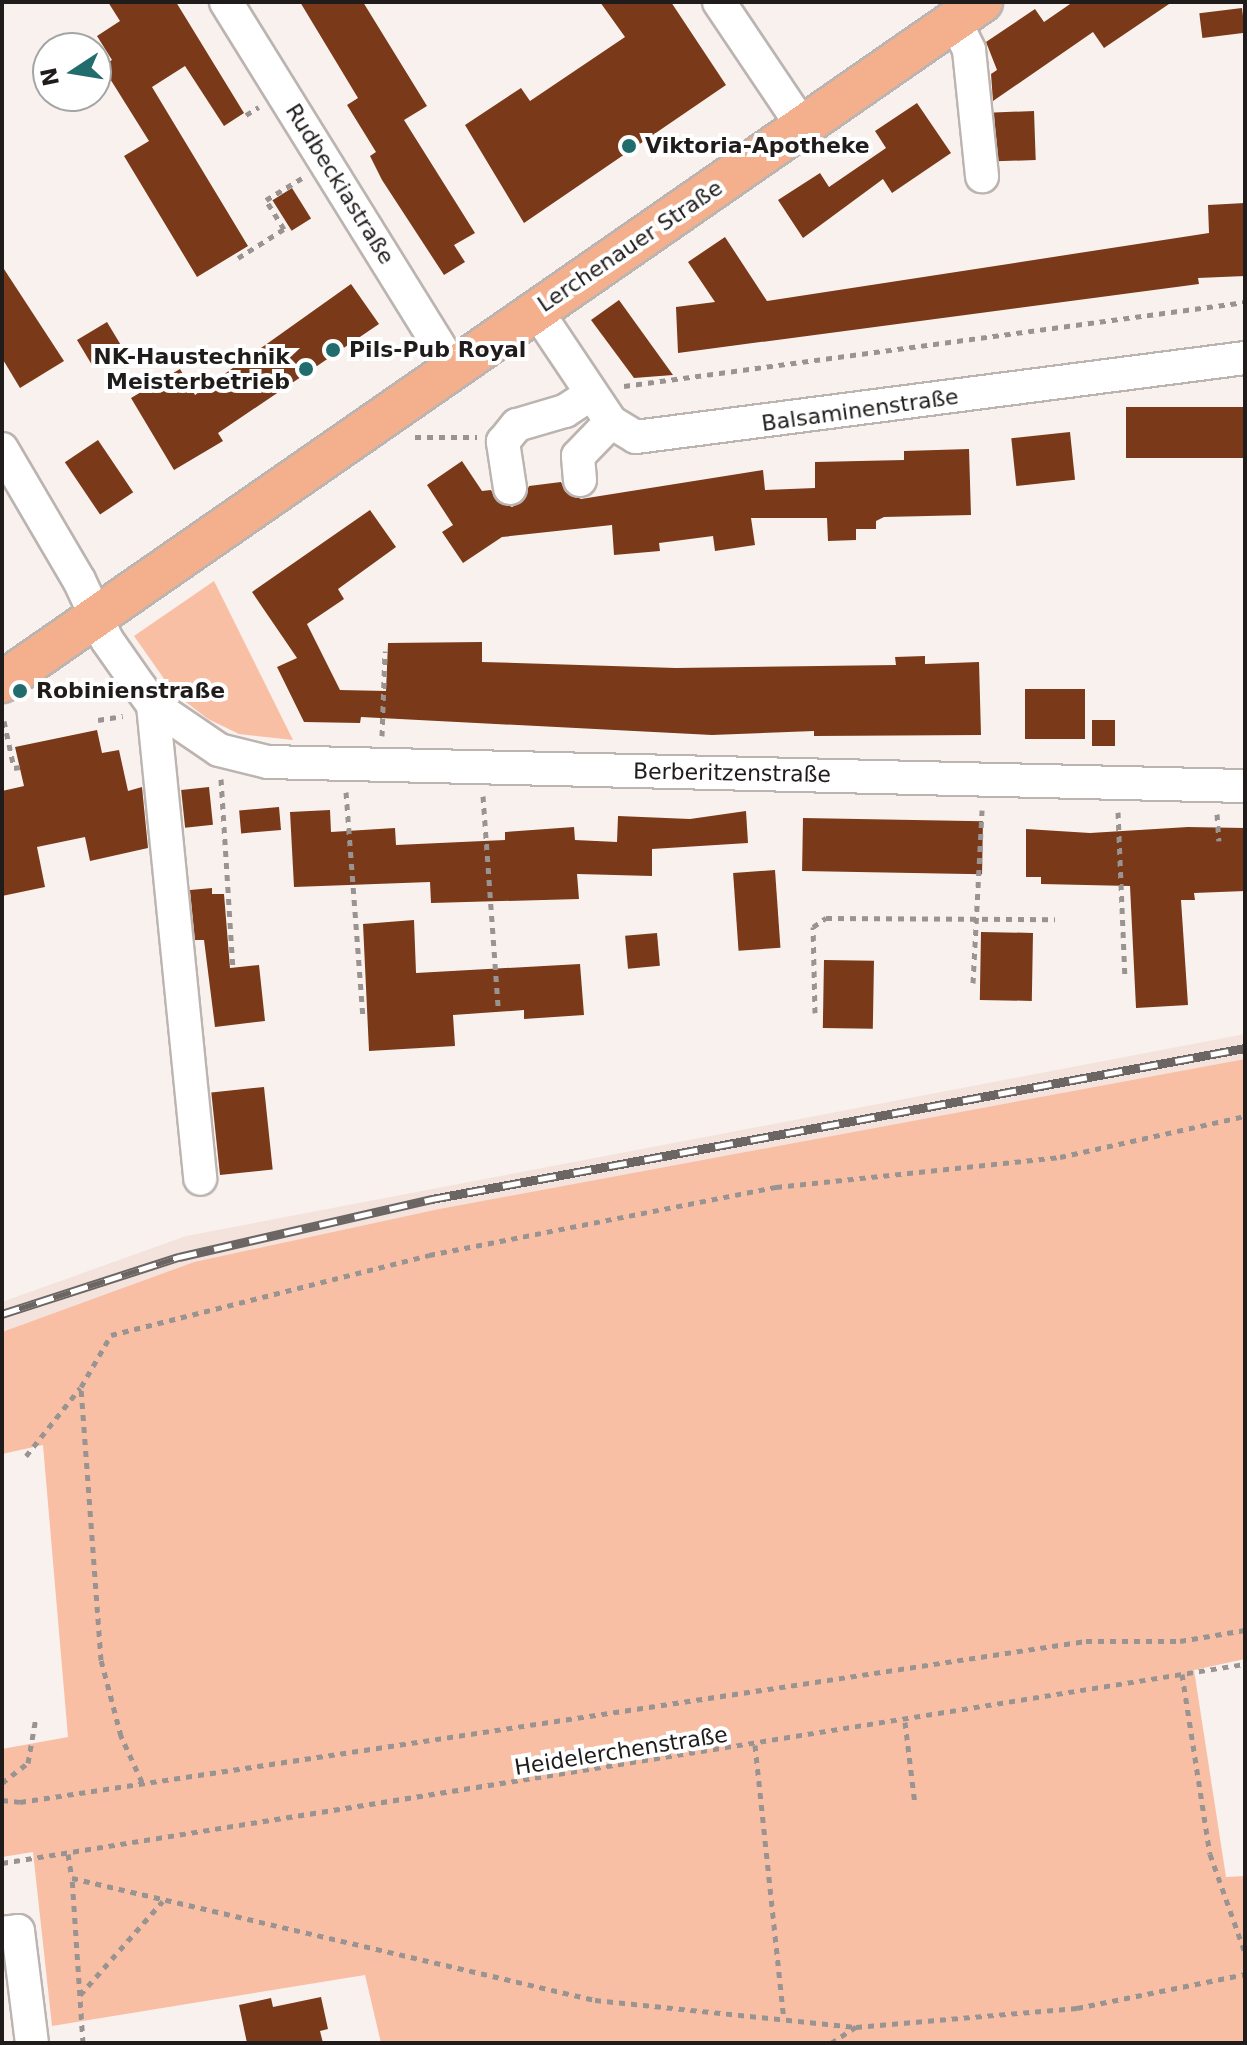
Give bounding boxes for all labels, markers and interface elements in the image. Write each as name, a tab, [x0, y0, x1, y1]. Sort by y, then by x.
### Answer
north arrow	[32, 32, 112, 112]
text: N	[36, 65, 64, 88]
street label: Rudbeckiastraße	[280, 99, 400, 269]
place label: Viktoria-Apotheke	[645, 133, 870, 159]
marker: Viktoria-Apotheke	[620, 137, 638, 155]
street label: Lerchenauer Straße	[533, 174, 727, 318]
place label: Pils-Pub Royal	[349, 337, 526, 363]
marker: Pils-Pub Royal	[324, 341, 342, 359]
place label: NK-Haustechnik Meisterbetrieb	[93, 343, 290, 394]
marker: NK-Haustechnik Meisterbetrieb	[297, 360, 315, 378]
street label: Balsaminenstraße	[760, 383, 960, 437]
place label: Robinienstraße	[36, 678, 225, 704]
marker: Robinienstraße	[11, 682, 29, 700]
street label: Berberitzenstraße	[633, 758, 831, 788]
street label: Heidelerchenstraße	[513, 1721, 729, 1781]

